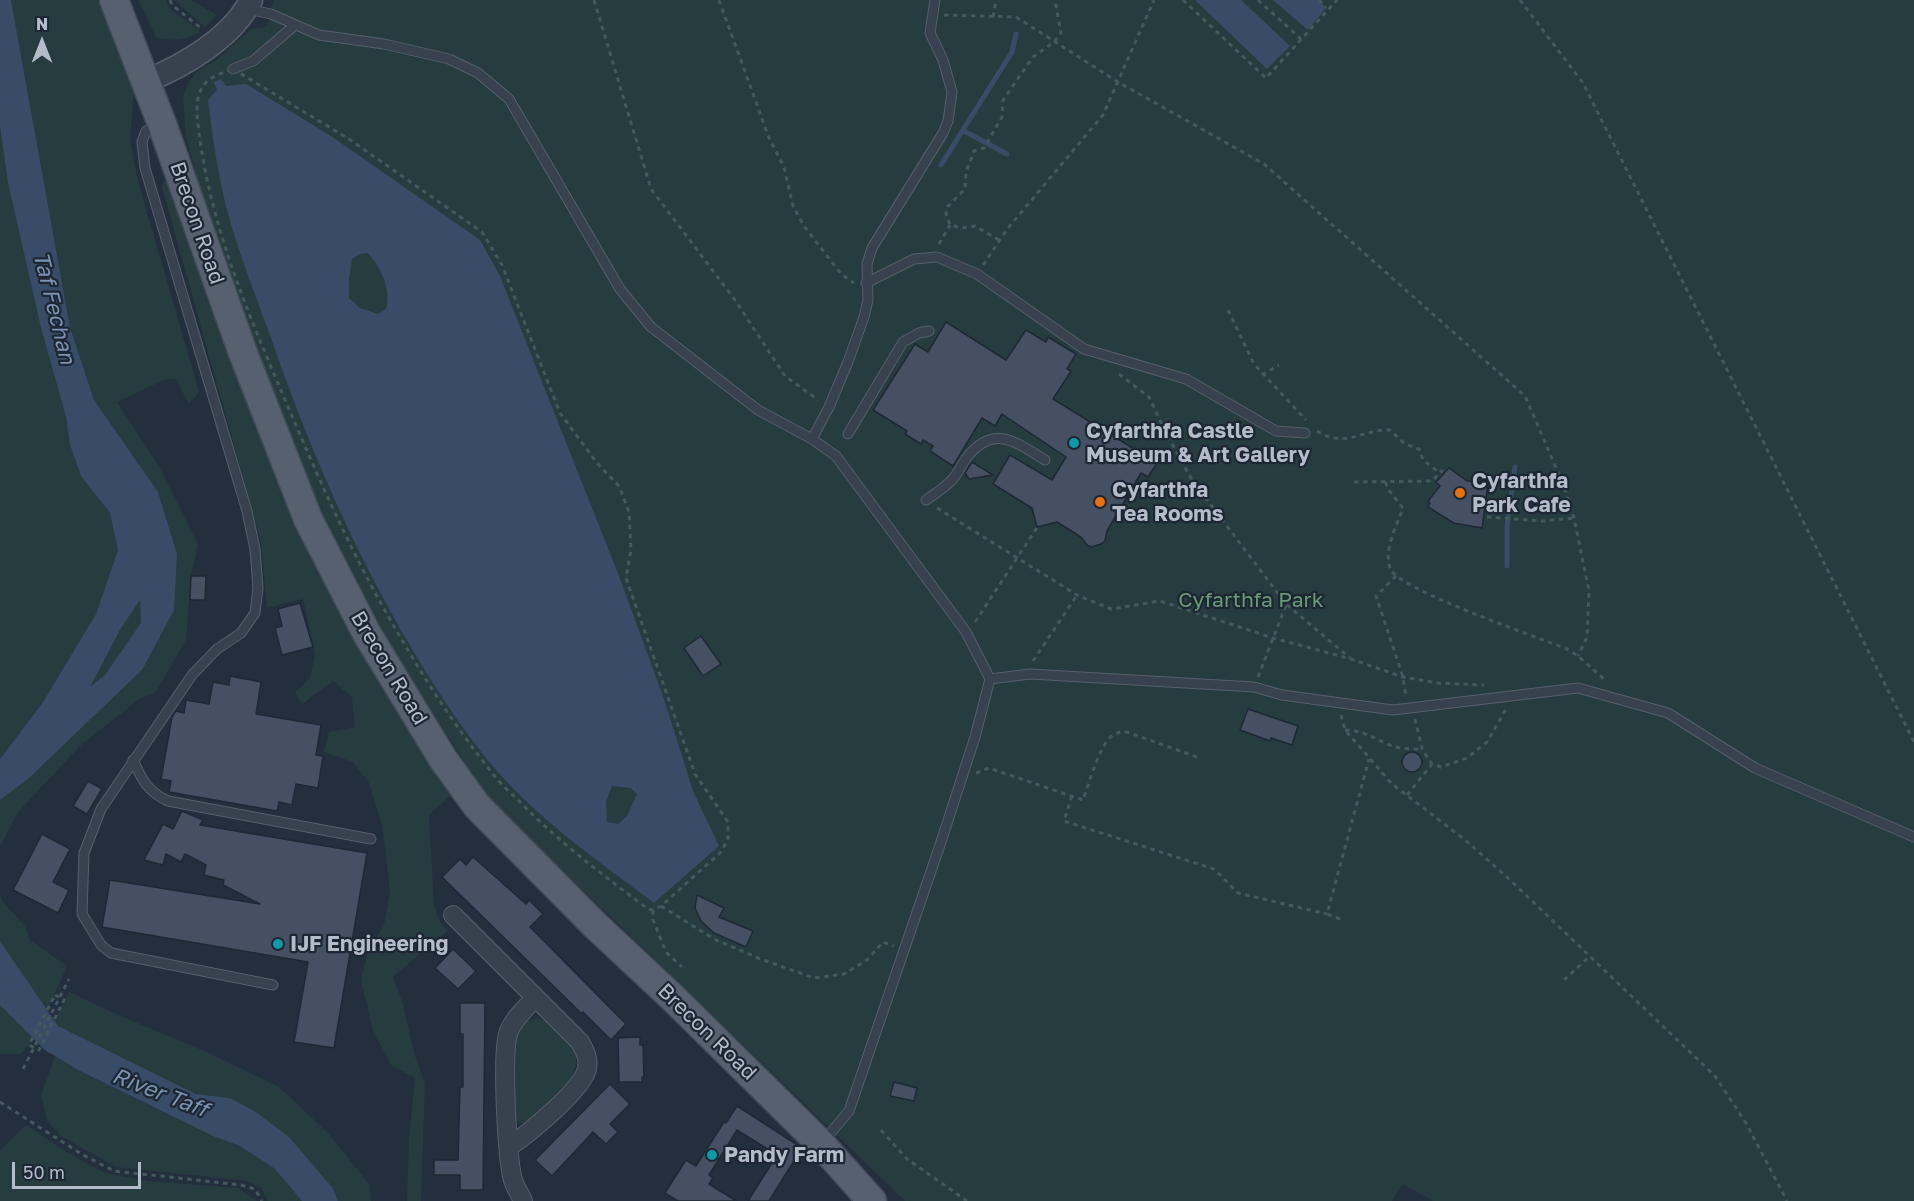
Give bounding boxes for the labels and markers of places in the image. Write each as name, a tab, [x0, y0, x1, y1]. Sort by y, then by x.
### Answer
place label: Cyfarthfa Castle Museum & Art Gallery	[1086, 418, 1310, 468]
marker: Cyfarthfa Castle Museum & Art Gallery	[1067, 436, 1081, 450]
place label: Cyfarthfa Park Cafe	[1472, 468, 1571, 518]
place label: Cyfarthfa Tea Rooms	[1112, 477, 1223, 527]
marker: Cyfarthfa Park Cafe	[1453, 486, 1467, 500]
marker: Cyfarthfa Tea Rooms	[1093, 495, 1107, 509]
place label: IJF Engineering	[290, 931, 448, 957]
marker: IJF Engineering	[271, 937, 285, 951]
place label: Pandy Farm	[724, 1142, 844, 1168]
marker: Pandy Farm	[705, 1148, 719, 1162]

